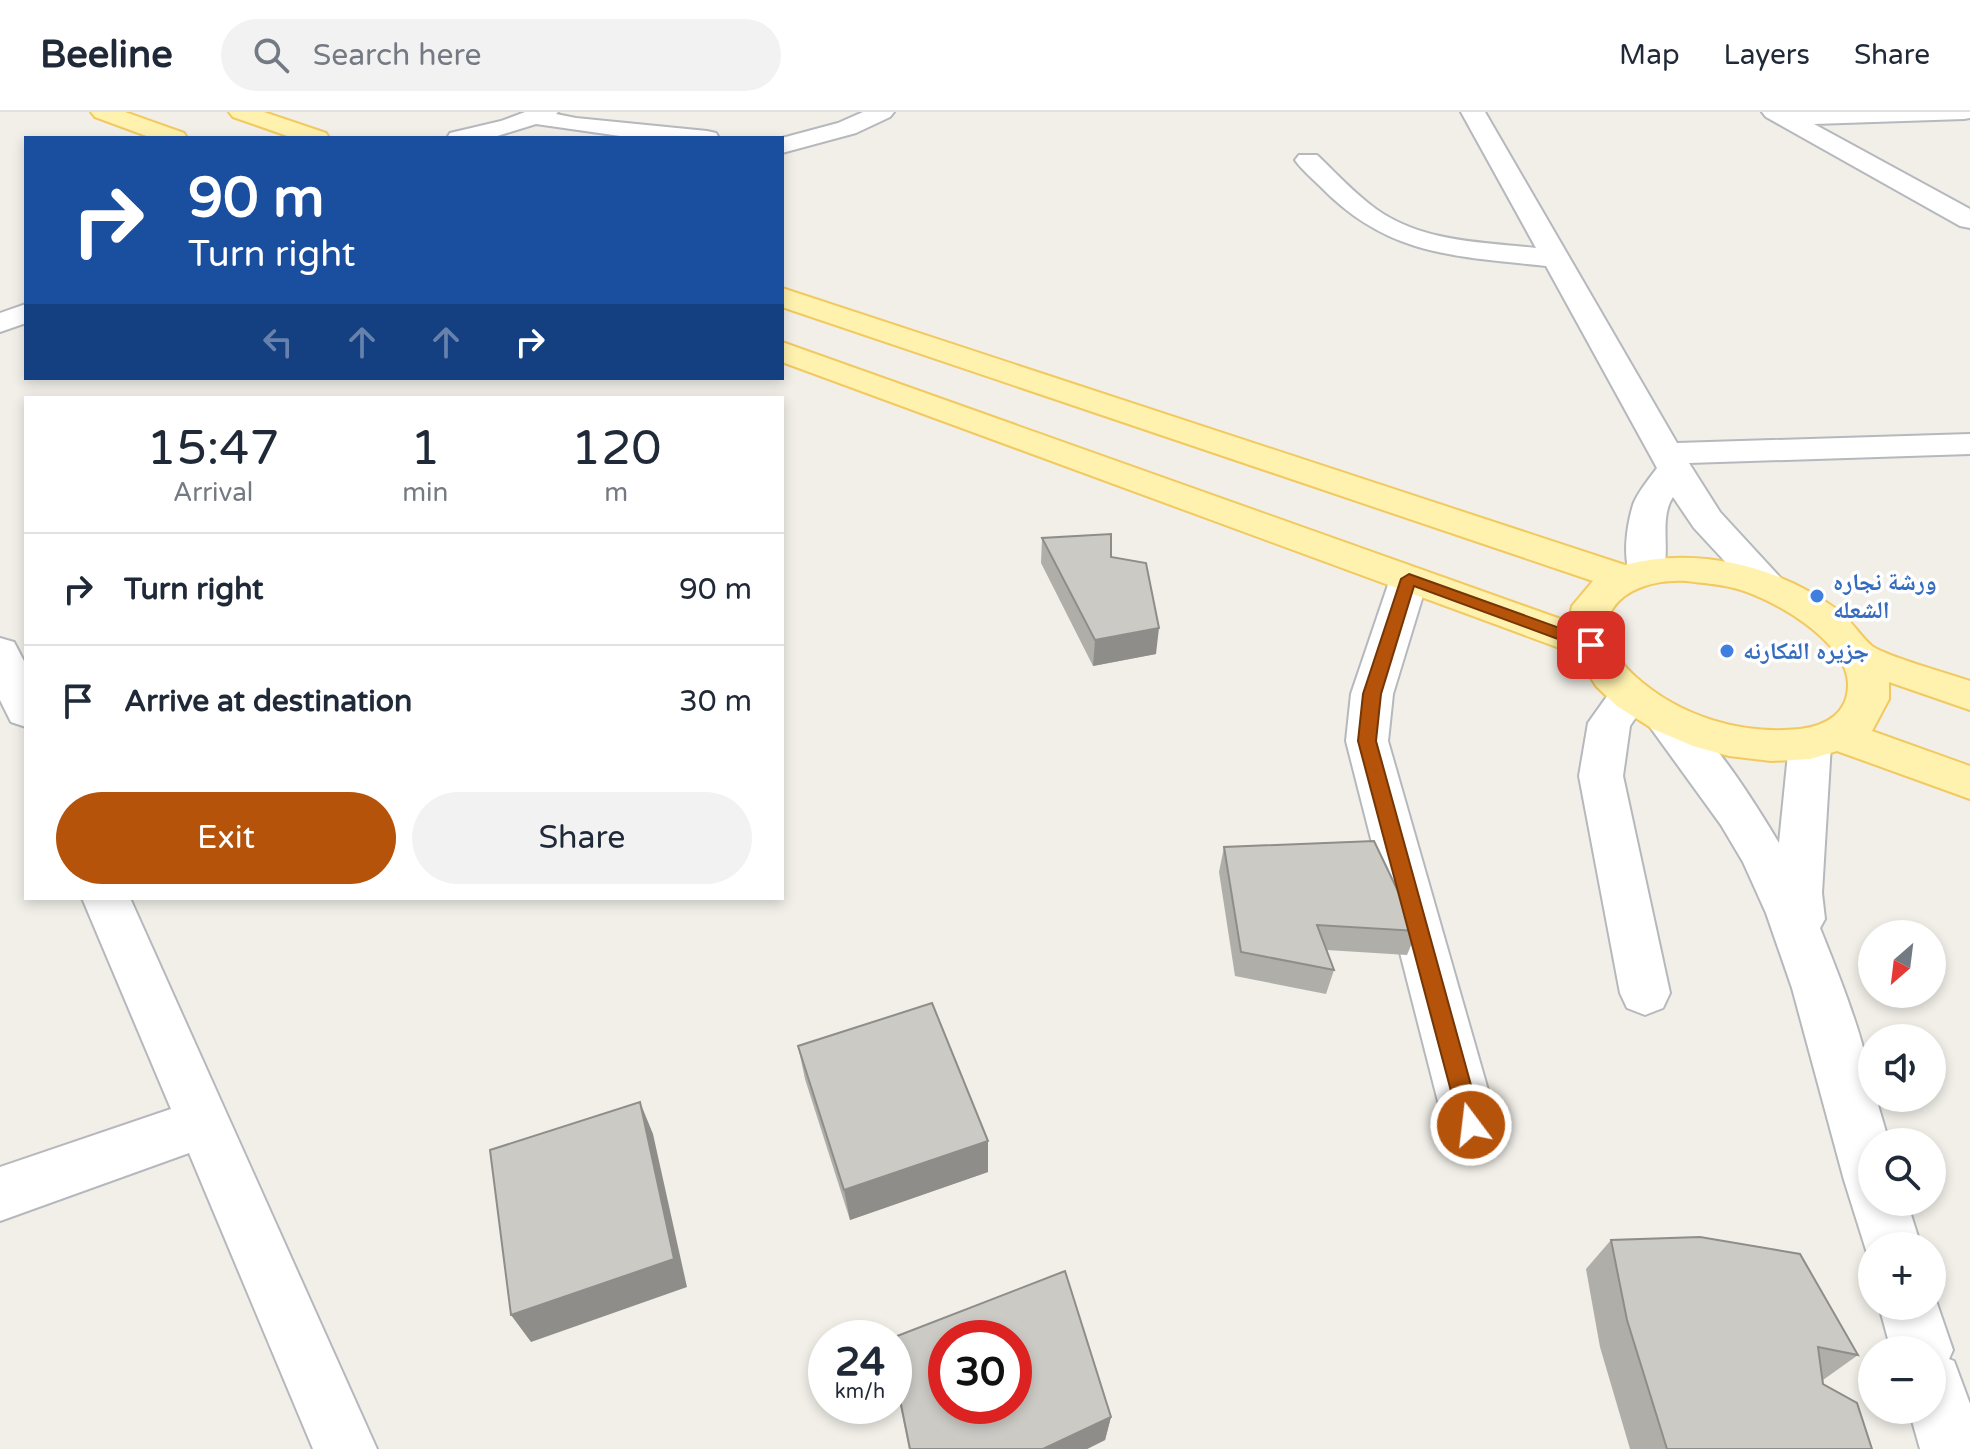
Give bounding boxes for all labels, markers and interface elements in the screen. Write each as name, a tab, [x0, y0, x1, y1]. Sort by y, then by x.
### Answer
search box	[221, 19, 781, 91]
text: Beeline	[40, 32, 173, 78]
icon: search	[249, 33, 293, 77]
text: Search here	[313, 37, 481, 74]
text: Map	[1619, 38, 1680, 72]
text: Layers	[1724, 38, 1810, 72]
text: Share	[1854, 38, 1930, 72]
text: 90 m	[188, 165, 324, 232]
icon: right	[56, 168, 160, 272]
text: Turn right	[188, 233, 355, 276]
icon: left	[256, 320, 300, 364]
icon: ahead	[340, 320, 384, 364]
icon: ahead	[424, 320, 468, 364]
icon: right	[508, 320, 552, 364]
text: 15:47	[147, 420, 280, 478]
text: 1	[410, 420, 440, 478]
text: 120	[571, 420, 661, 478]
text: Arrival	[173, 477, 253, 508]
text: min	[402, 477, 448, 508]
text: m	[604, 477, 628, 508]
icon: right	[56, 567, 100, 611]
place label: ورشة نجاره الشعله	[1833, 568, 1937, 625]
text: Turn right	[124, 571, 264, 608]
text: 90 m	[679, 571, 752, 608]
marker: ورشة نجاره الشعله	[1808, 587, 1826, 605]
pin	[1557, 611, 1625, 679]
icon: arrive	[1569, 623, 1613, 667]
place label: جزيره الفكارنه	[1743, 637, 1869, 666]
marker: جزيره الفكارنه	[1718, 642, 1736, 660]
icon: arrive	[56, 679, 100, 723]
text: Arrive at destination	[124, 683, 412, 720]
text: 30 m	[679, 683, 752, 720]
button: Exit	[56, 792, 396, 884]
button: Share	[412, 792, 752, 884]
north arrow	[1858, 920, 1946, 1008]
map controls	[1858, 920, 1946, 1424]
button: sound	[1858, 1024, 1946, 1112]
position arrow	[1429, 1083, 1513, 1167]
button: search	[1858, 1128, 1946, 1216]
button: +	[1858, 1232, 1946, 1320]
speed limit sign: 30	[928, 1320, 1032, 1424]
button: −	[1858, 1336, 1946, 1424]
text: 24	[835, 1338, 885, 1386]
text: km/h	[835, 1380, 885, 1404]

